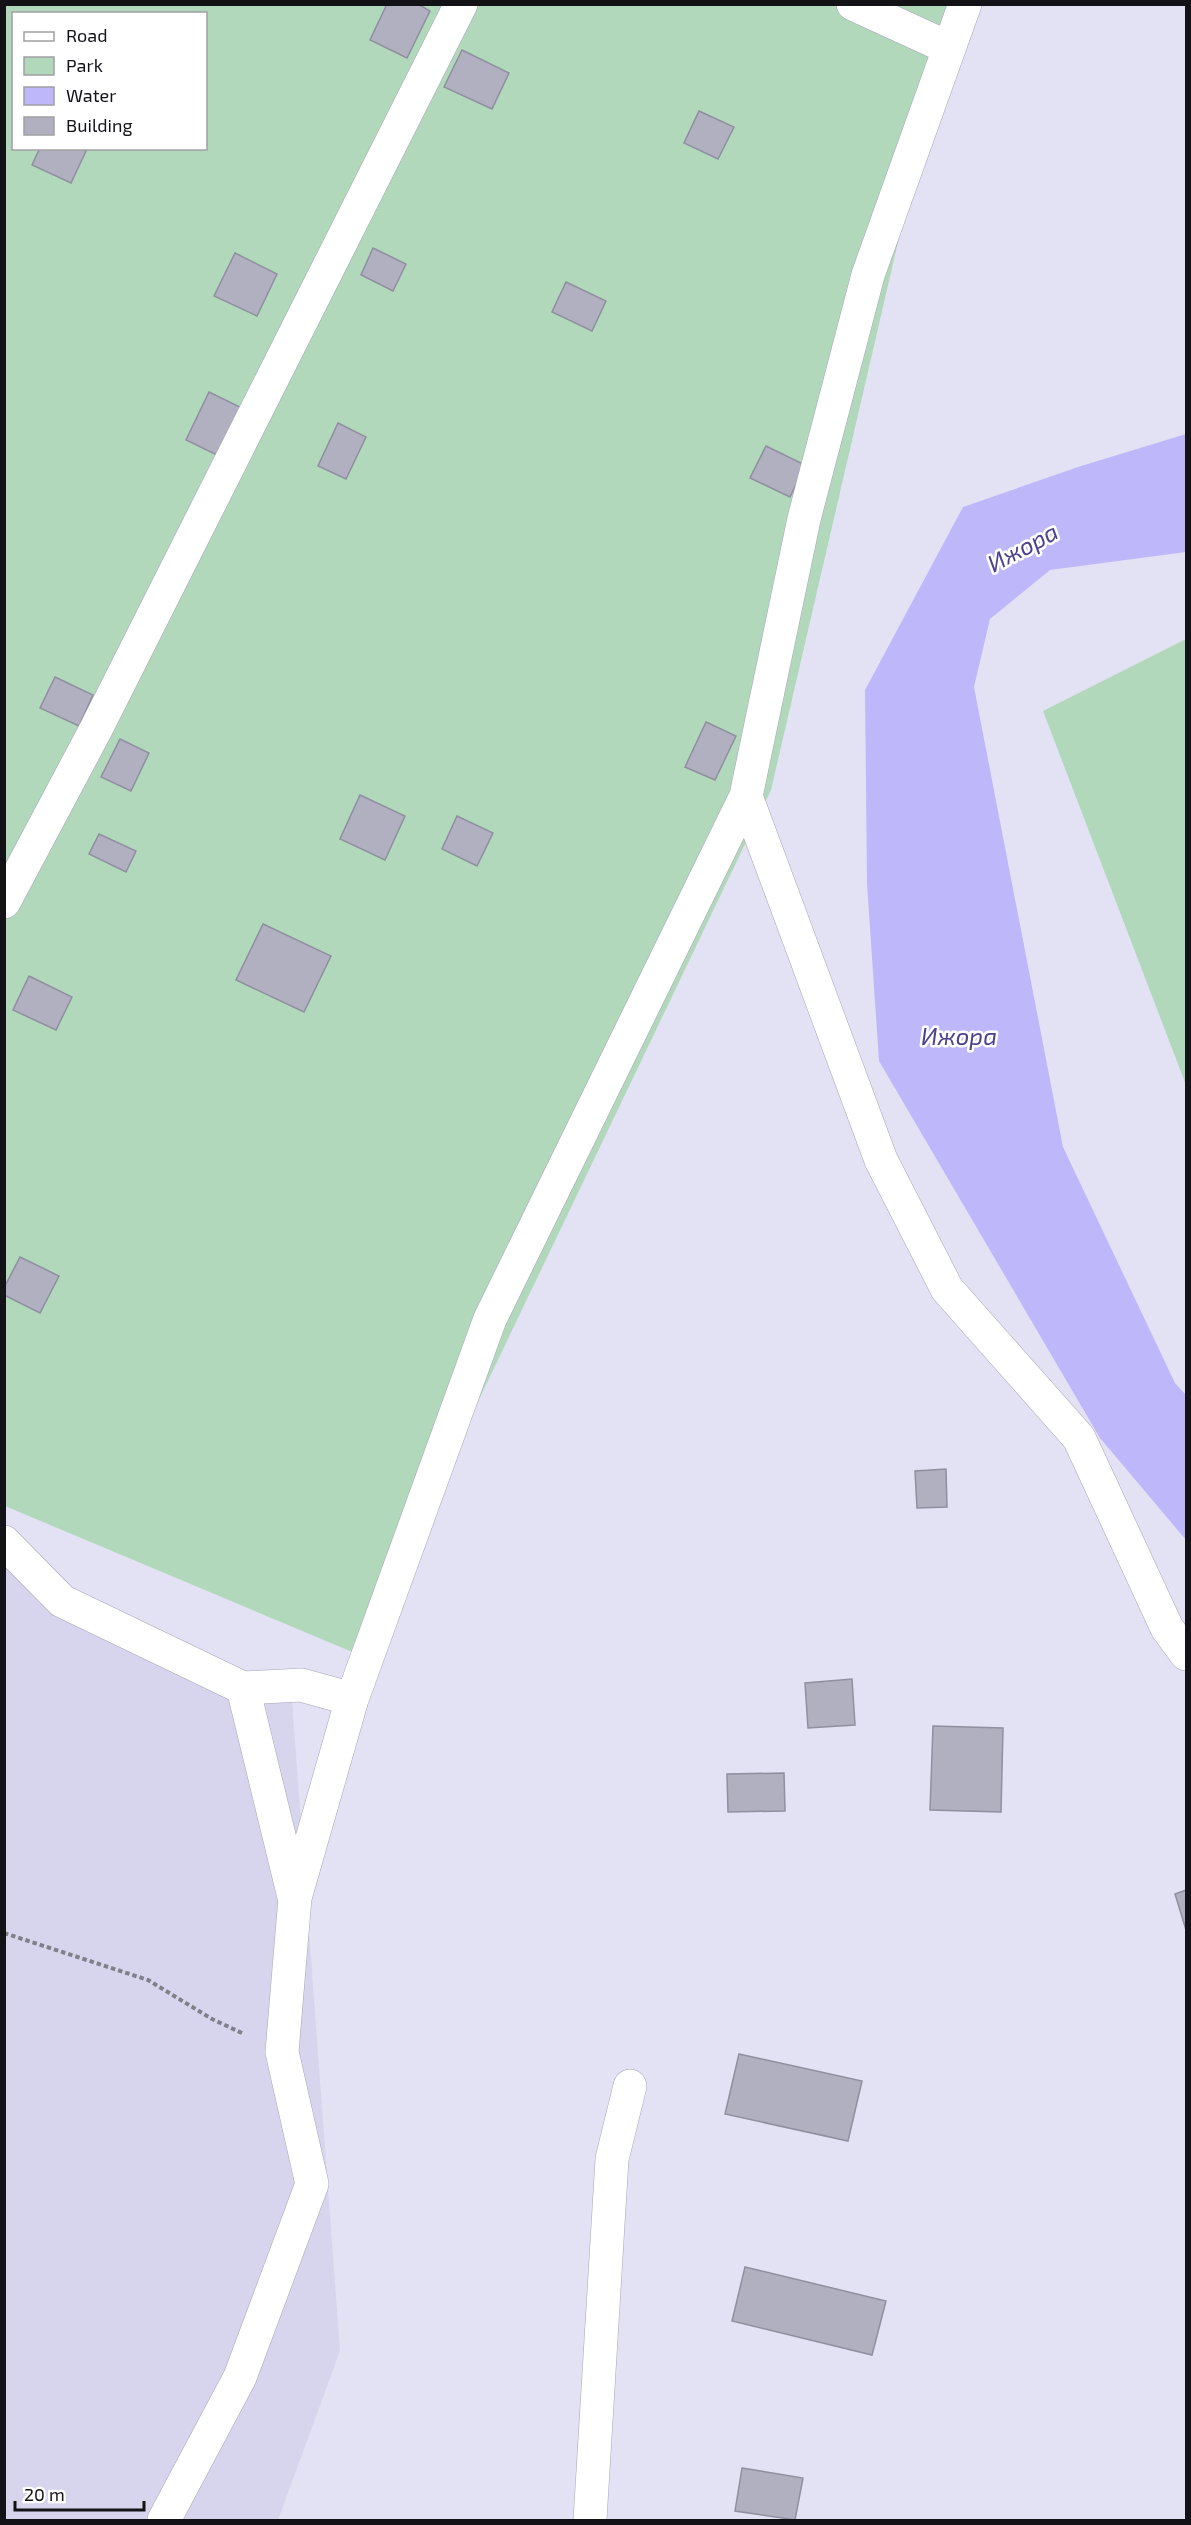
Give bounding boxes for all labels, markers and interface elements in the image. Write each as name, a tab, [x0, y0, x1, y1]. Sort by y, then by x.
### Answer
legend	[12, 12, 207, 150]
text: Road	[66, 24, 107, 46]
text: Park	[66, 54, 103, 76]
text: Water	[66, 84, 116, 106]
text: Building	[66, 114, 133, 136]
water label: Ижора	[982, 516, 1063, 577]
water label: Ижора	[921, 1021, 997, 1050]
scale bar	[15, 2474, 144, 2512]
text: 20 m	[24, 2483, 65, 2505]

